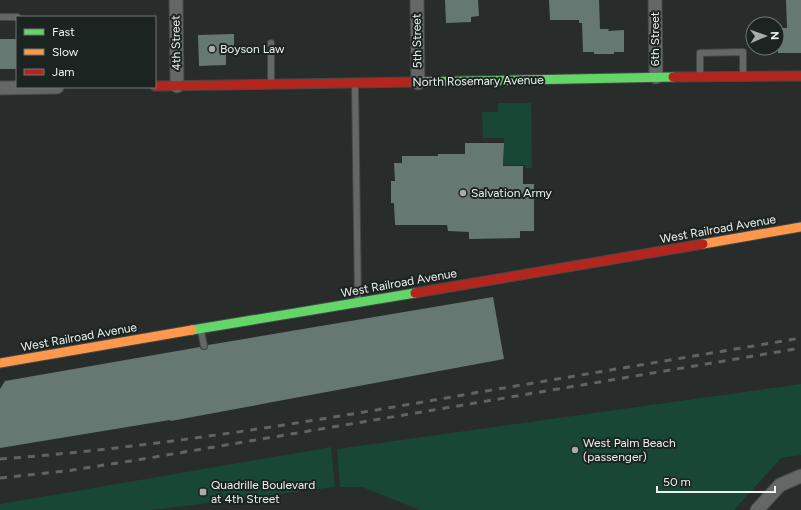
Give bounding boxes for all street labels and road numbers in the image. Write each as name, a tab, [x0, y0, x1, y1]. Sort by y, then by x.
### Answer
street label: 6th Street	[648, 11, 662, 66]
street label: 5th Street	[410, 13, 424, 68]
street label: 4th Street	[169, 15, 183, 71]
street label: North Rosemary Avenue	[412, 73, 544, 89]
street label: West Railroad Avenue	[659, 212, 777, 246]
street label: West Railroad Avenue	[340, 266, 458, 300]
street label: West Railroad Avenue	[20, 320, 138, 354]

